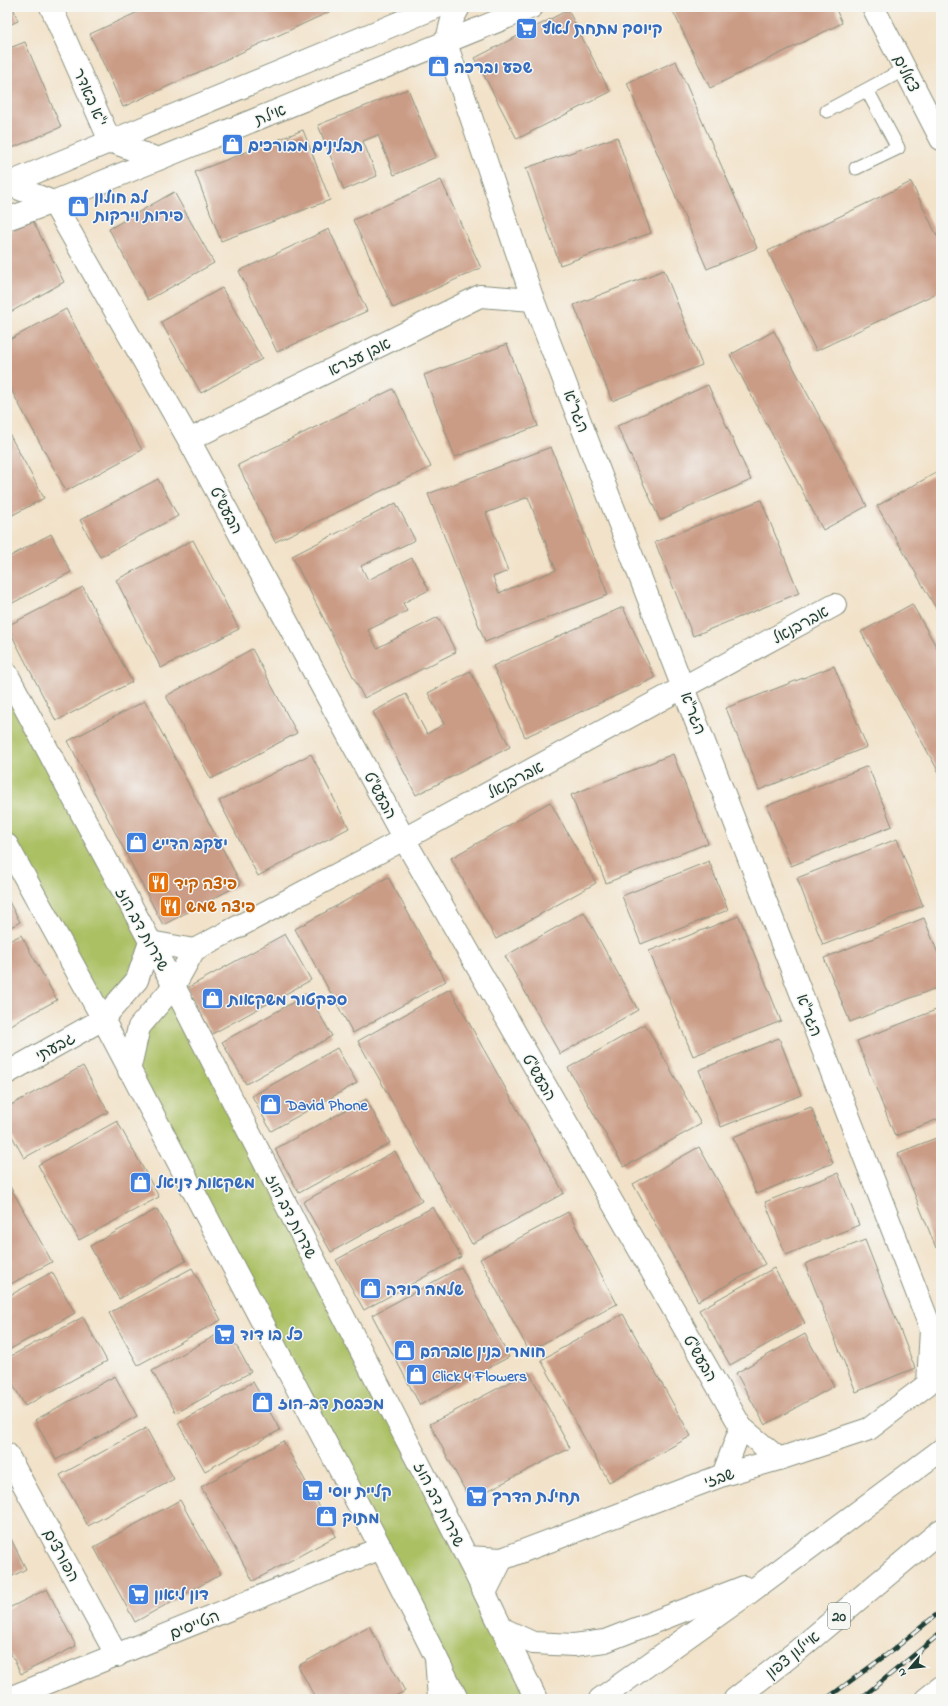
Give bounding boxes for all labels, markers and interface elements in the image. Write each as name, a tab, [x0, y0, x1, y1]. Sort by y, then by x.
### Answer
supermarket icon: קיוסק מתחת לאף	[513, 15, 539, 41]
place label: קיוסק מתחת לאף	[542, 18, 663, 42]
street label: צאלים	[886, 51, 925, 97]
shop icon: שפע וברכה	[426, 54, 452, 80]
place label: שפע וברכה	[454, 57, 533, 81]
street label: י"א באדר	[66, 65, 113, 131]
street label: אילת	[250, 99, 290, 133]
shop icon: תבלינים מבורכים	[220, 132, 246, 158]
place label: תבלינים מבורכים	[248, 135, 363, 159]
place label: לב חולון פירות וירקות	[92, 187, 184, 229]
shop icon: לב חולון פירות וירקות	[65, 193, 91, 219]
street label: אבן עזרא	[324, 332, 395, 383]
street label: הגר"א	[556, 387, 594, 437]
street label: הבעש"ט	[203, 483, 248, 539]
street label: אברבנאל	[768, 600, 834, 651]
street label: הגר"א	[673, 689, 711, 739]
street label: אברבנאל	[483, 756, 549, 806]
street label: הבעש"ט	[357, 768, 402, 824]
shop icon: יעקב הדייג	[124, 830, 150, 856]
place label: יעקב הדייג	[152, 833, 228, 857]
restaurant icon: פיצה קיד	[145, 870, 171, 896]
place label: פיצה קיד	[174, 873, 237, 897]
street label: שדרות דב הוז	[108, 883, 174, 977]
restaurant icon: פיצה שמש	[158, 893, 184, 919]
place label: פיצה שמש	[186, 896, 256, 920]
shop icon: ספקטור משקאות	[200, 986, 226, 1012]
place label: ספקטור משקאות	[226, 989, 347, 1013]
street label: הגר"א	[789, 991, 827, 1041]
street label: גבעתי	[32, 1027, 80, 1068]
street label: הבעש"ט	[515, 1050, 561, 1106]
shop icon: David Phone	[257, 1091, 283, 1117]
place label: David Phone	[285, 1094, 369, 1118]
shop icon: משקאות דניאל	[128, 1169, 154, 1195]
street label: שדרות דב הוז	[258, 1170, 322, 1264]
place label: משקאות דניאל	[156, 1172, 255, 1196]
shop icon: שלמה רודה	[358, 1276, 384, 1302]
place label: שלמה רודה	[386, 1279, 464, 1303]
supermarket icon: כל בו דוד	[212, 1321, 238, 1347]
place label: כל בו דוד	[240, 1324, 303, 1348]
street label: הבעש"ט	[676, 1331, 722, 1387]
shop icon: חומרי בנין אברהם	[391, 1338, 417, 1364]
place label: חומרי בנין אברהם	[420, 1341, 546, 1365]
shop icon: Click 4 Flowers	[403, 1362, 429, 1388]
place label: Click 4 Flowers	[432, 1365, 527, 1389]
shop icon: מכבסת דב-הוז	[249, 1390, 275, 1416]
place label: מכבסת דב-הוז	[278, 1393, 384, 1417]
street label: שדרות דב הוז	[406, 1458, 470, 1552]
street label: שבזי	[701, 1463, 738, 1495]
supermarket icon: קליית יוסי	[299, 1478, 325, 1504]
place label: קליית יוסי	[328, 1481, 392, 1505]
supermarket icon: תחילת הדרך	[464, 1483, 490, 1509]
place label: תחילת הדרך	[492, 1486, 580, 1510]
shop icon: מתוק	[314, 1504, 340, 1530]
place label: מתוק	[342, 1507, 380, 1531]
street label: הפורצים	[36, 1525, 85, 1587]
supermarket icon: דון ליאון	[126, 1581, 152, 1607]
place label: דון ליאון	[154, 1584, 209, 1608]
road number: 20	[828, 1603, 850, 1629]
street label: הטייסים	[166, 1605, 224, 1647]
street label: איילון צפון	[761, 1626, 826, 1685]
north arrow	[890, 1648, 930, 1688]
text: N	[893, 1665, 911, 1679]

